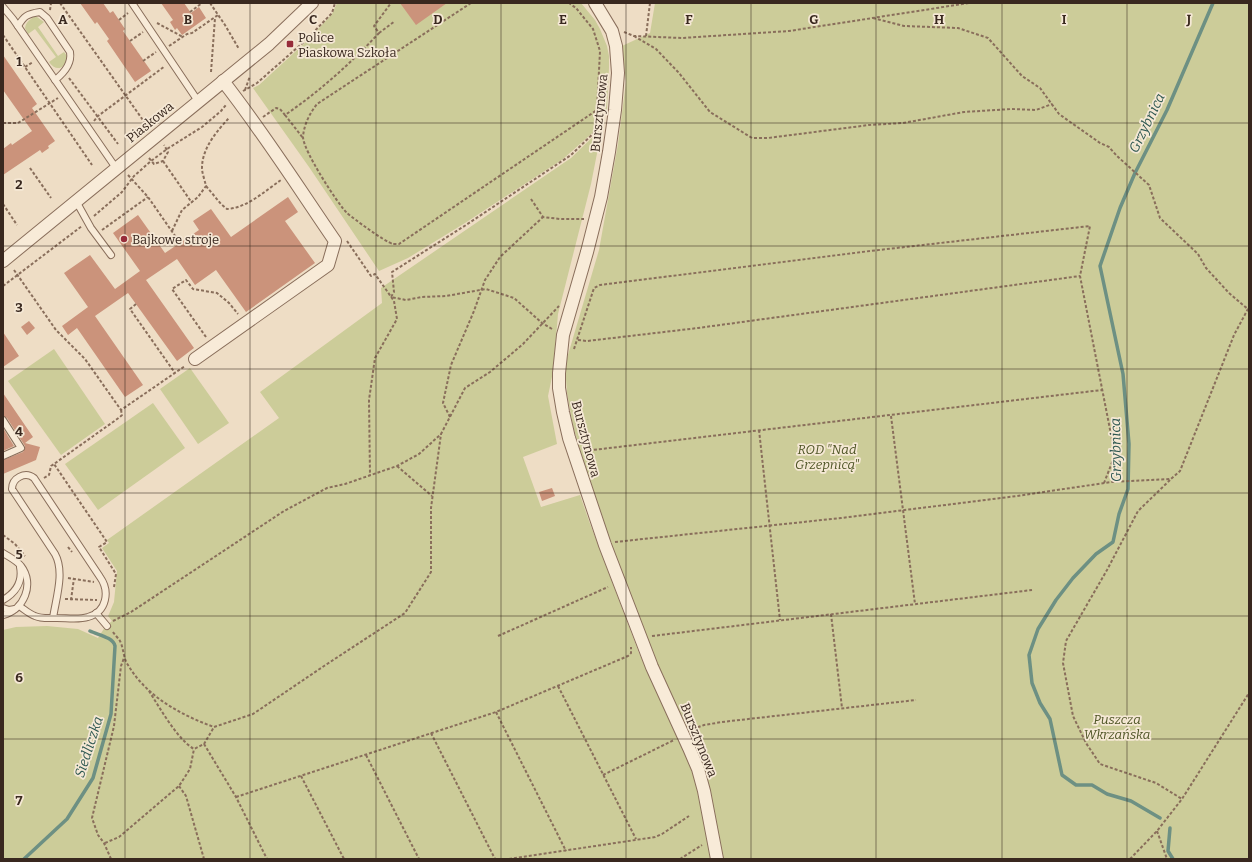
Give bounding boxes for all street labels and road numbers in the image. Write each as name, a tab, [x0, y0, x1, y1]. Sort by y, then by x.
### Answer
street label: Bursztynowa	[587, 73, 611, 153]
street label: Piaskowa	[124, 99, 176, 145]
street label: Bursztynowa	[569, 399, 603, 479]
street label: Bursztynowa	[677, 701, 721, 779]

